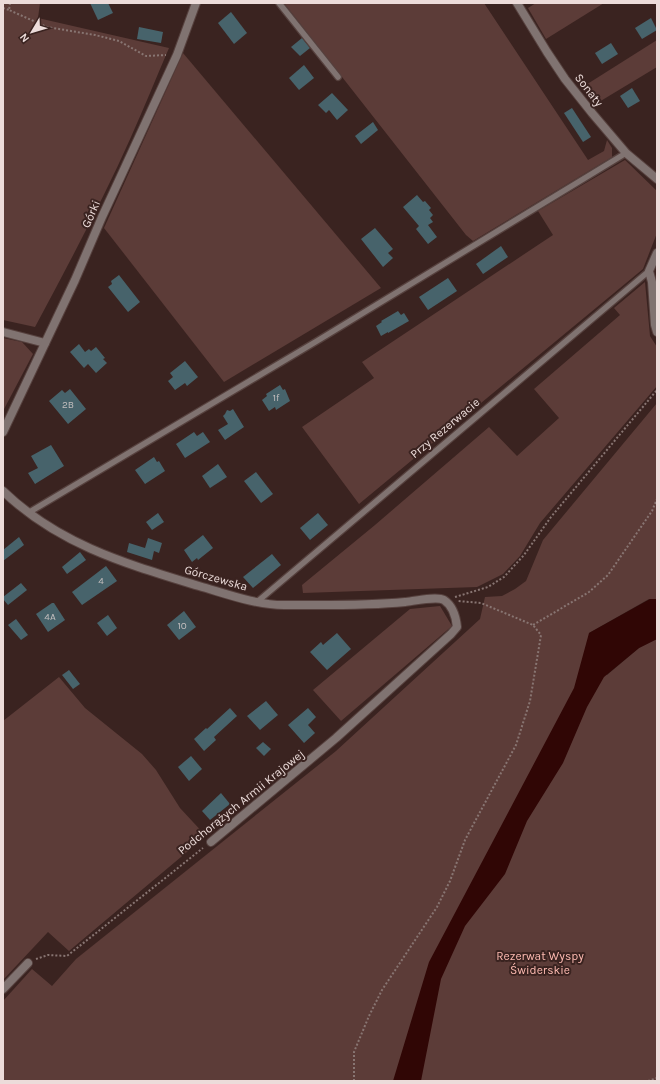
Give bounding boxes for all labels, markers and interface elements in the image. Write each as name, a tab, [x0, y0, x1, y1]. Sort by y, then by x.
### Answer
north arrow	[12, 12, 52, 52]
text: N	[17, 31, 32, 45]
street label: Sonaty	[572, 71, 606, 110]
street label: Górki	[79, 198, 103, 230]
house number: 1f	[273, 392, 280, 404]
street label: Przy Rezerwacie	[408, 395, 482, 461]
house number: 2B	[62, 399, 74, 411]
street label: Górczewska	[183, 562, 249, 594]
house number: 4	[98, 575, 104, 587]
house number: 4A	[44, 611, 56, 623]
house number: 10	[177, 620, 187, 632]
street label: Podchorążych Armii Krajowej	[175, 747, 307, 857]
park label: Rezerwat Wyspy Świderskie	[496, 949, 584, 977]

